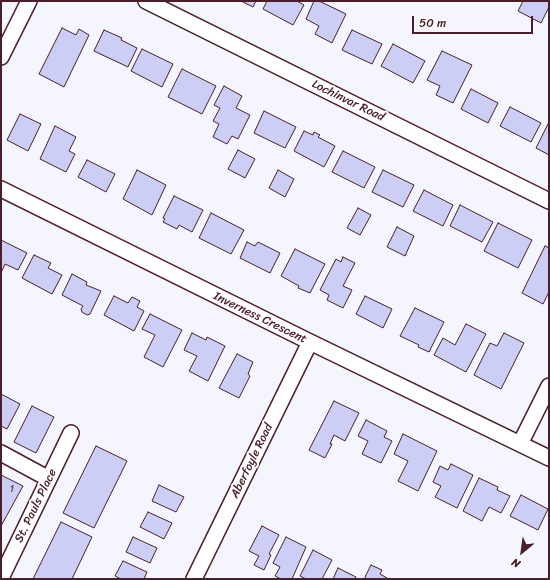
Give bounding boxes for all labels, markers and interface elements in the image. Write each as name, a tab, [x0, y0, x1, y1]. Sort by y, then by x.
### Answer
scale bar	[414, 8, 535, 34]
text: 50 m	[419, 12, 446, 34]
street label: Lochinvar Road	[309, 77, 387, 125]
street label: Inverness Crescent	[211, 289, 309, 347]
street label: Aberfoyle Road	[228, 421, 276, 501]
street label: St. Pauls Place	[12, 467, 60, 545]
house number: 1	[10, 483, 14, 495]
north arrow	[502, 532, 542, 572]
text: N	[508, 553, 524, 573]

